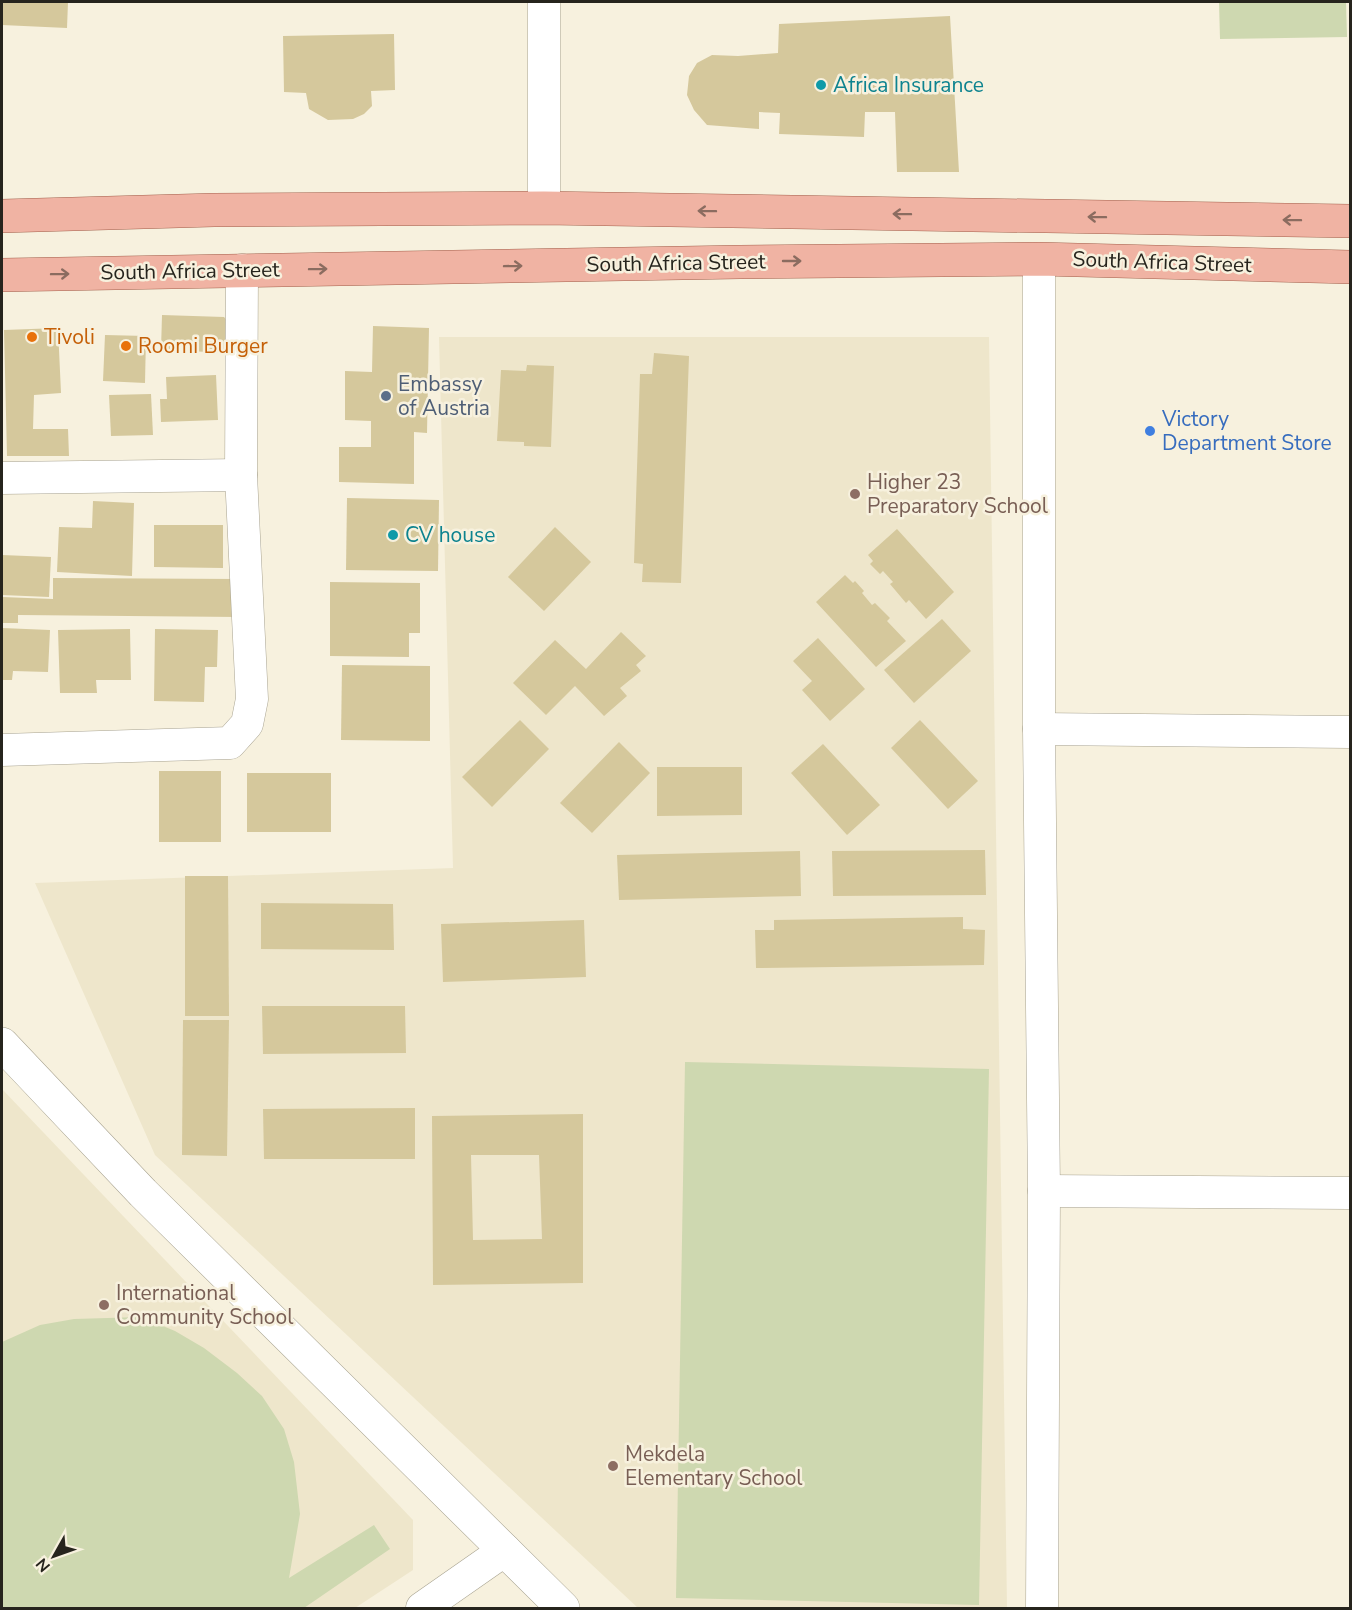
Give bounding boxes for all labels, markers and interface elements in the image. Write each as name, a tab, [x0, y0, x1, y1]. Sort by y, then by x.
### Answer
place label: Africa Insurance	[833, 71, 984, 99]
marker: Africa Insurance	[814, 78, 828, 92]
one-way arrow	[698, 205, 718, 217]
one-way arrow	[893, 208, 913, 220]
one-way arrow	[1088, 211, 1108, 223]
one-way arrow	[1283, 215, 1303, 226]
street label: South Africa Street	[1072, 245, 1253, 279]
street label: South Africa Street	[586, 247, 766, 279]
street label: South Africa Street	[100, 255, 280, 287]
one-way arrow	[781, 255, 801, 267]
one-way arrow	[502, 261, 522, 272]
one-way arrow	[307, 263, 327, 275]
one-way arrow	[49, 268, 69, 280]
place label: Tivoli	[44, 323, 95, 351]
marker: Tivoli	[25, 330, 39, 344]
place label: Roomi Burger	[138, 332, 268, 360]
marker: Roomi Burger	[119, 339, 133, 353]
place label: Embassy of Austria	[398, 370, 490, 422]
marker: Embassy of Austria	[379, 389, 393, 403]
place label: Victory Department Store	[1161, 405, 1332, 457]
marker: Victory Department Store	[1143, 424, 1157, 438]
place label: Higher 23 Preparatory School	[867, 468, 1049, 520]
marker: Higher 23 Preparatory School	[848, 487, 862, 501]
place label: CV house	[405, 521, 495, 549]
marker: CV house	[386, 528, 400, 542]
place label: International Community School	[116, 1279, 294, 1331]
marker: International Community School	[97, 1298, 111, 1312]
place label: Mekdela Elementary School	[625, 1440, 803, 1492]
marker: Mekdela Elementary School	[606, 1459, 620, 1473]
north arrow	[24, 1526, 84, 1586]
text: N	[31, 1553, 56, 1577]

